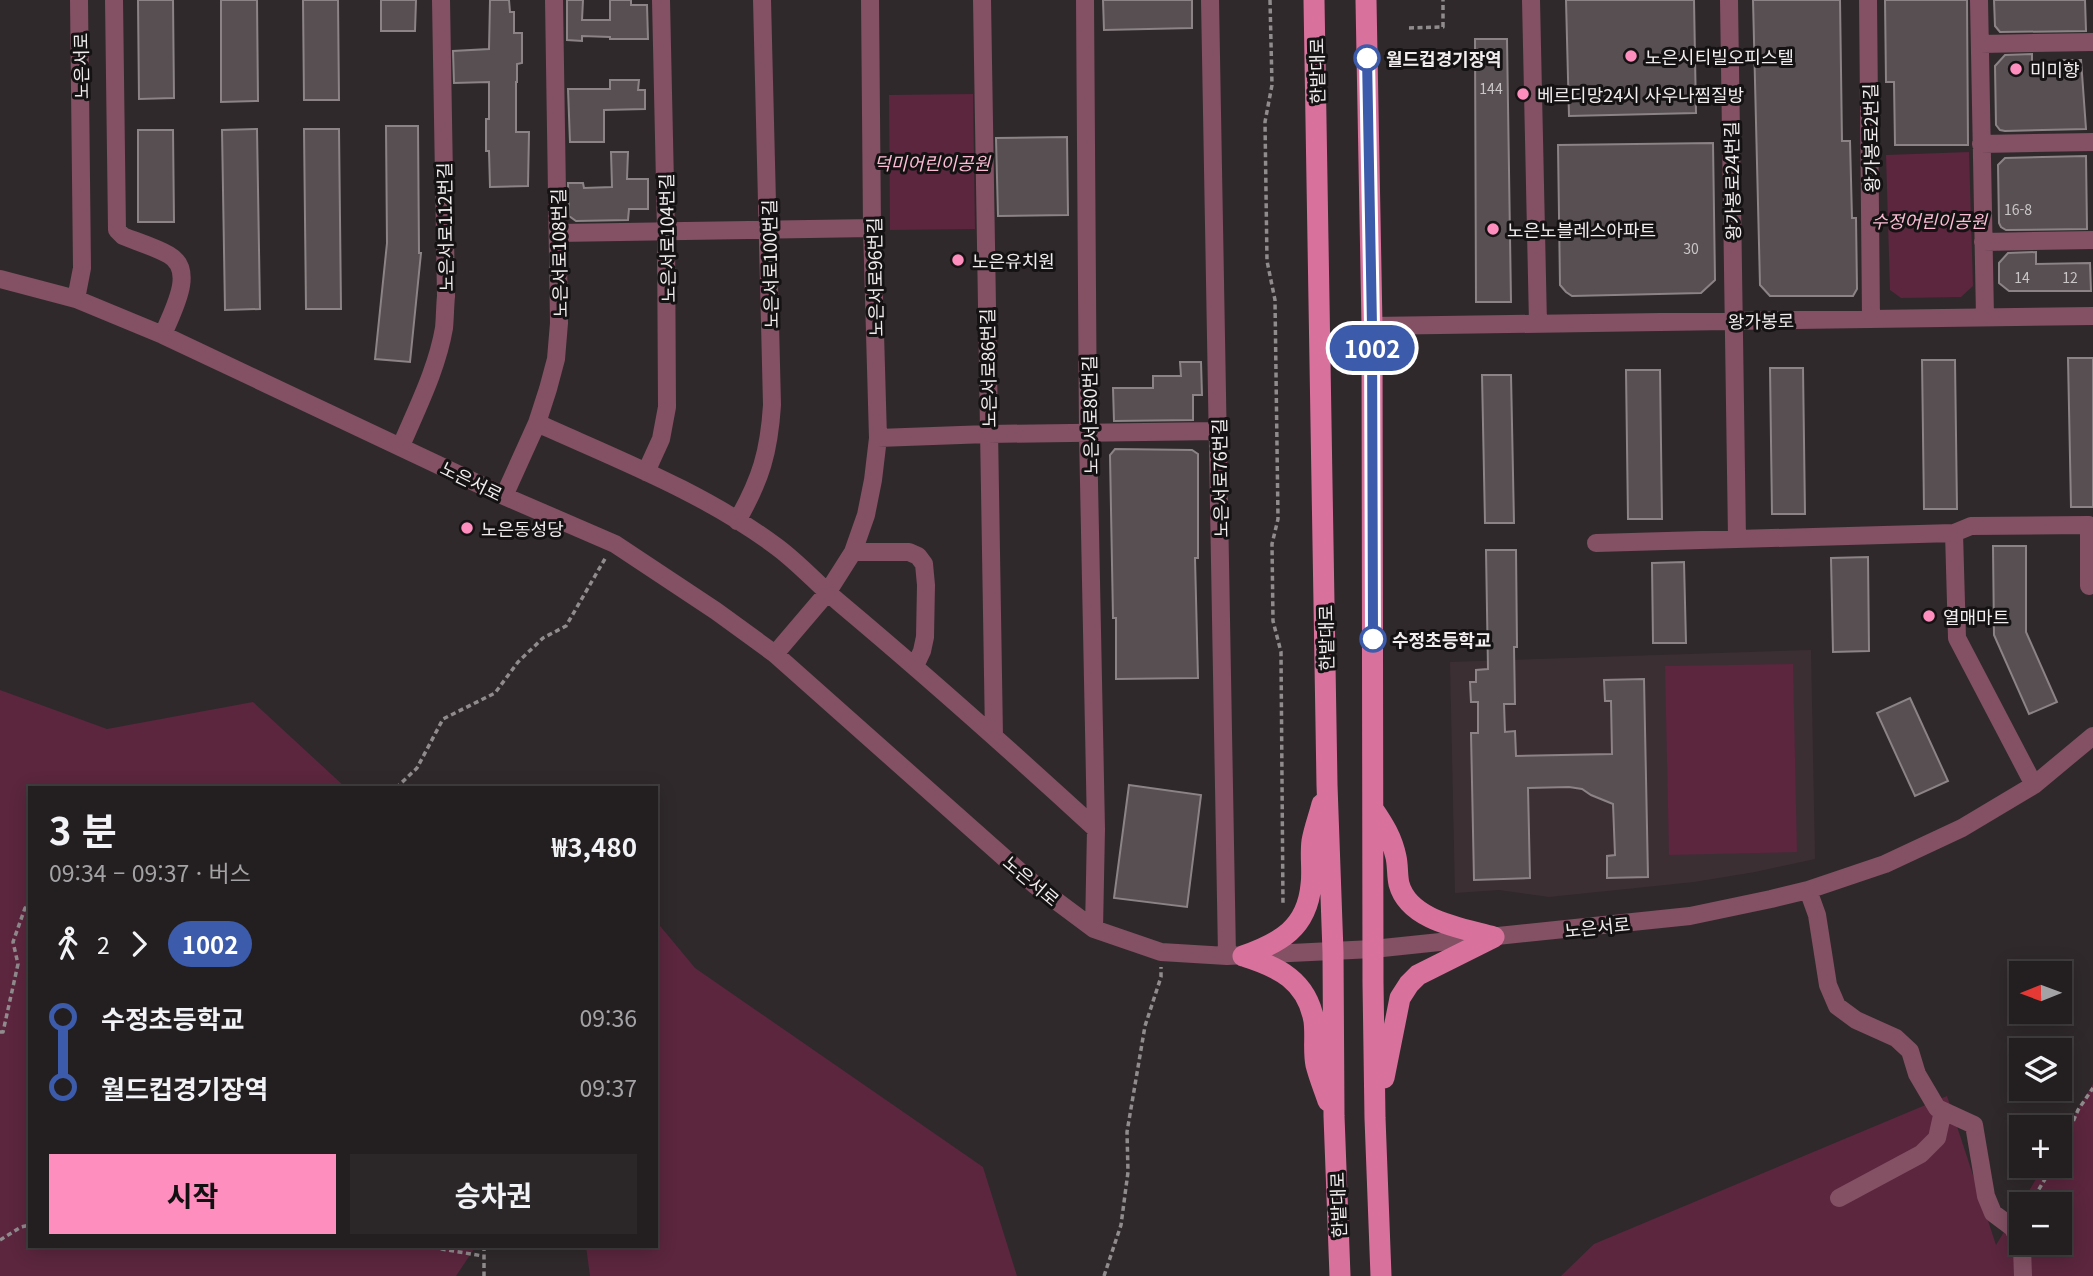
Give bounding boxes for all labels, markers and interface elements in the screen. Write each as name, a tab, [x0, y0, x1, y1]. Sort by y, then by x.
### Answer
street label: 노은서로	[66, 33, 94, 99]
street label: 한밭대로	[1302, 38, 1330, 104]
place label: 노은시티빌오피스텔	[1645, 43, 1794, 69]
marker: 월드컵경기장역	[1354, 45, 1380, 71]
place label: 월드컵경기장역	[1386, 45, 1502, 71]
marker: 노은시티빌오피스텔	[1623, 48, 1639, 64]
place label: 미미향	[2030, 56, 2080, 82]
marker: 미미향	[2008, 61, 2024, 77]
house number: 144	[1479, 78, 1503, 98]
place label: 베르디망24시 사우나찜질방	[1537, 81, 1744, 107]
street label: 왕가봉로2번길	[1856, 83, 1884, 193]
marker: 베르디망24시 사우나찜질방	[1515, 86, 1531, 102]
street label: 왕가봉로24번길	[1717, 121, 1745, 241]
park label: 덕미어린이공원	[874, 149, 991, 175]
street label: 노은서로112번길	[430, 162, 458, 292]
street label: 노은서로104번길	[652, 173, 680, 303]
street label: 노은서로108번길	[544, 188, 572, 318]
street label: 노은서로100번길	[755, 199, 783, 329]
house number: 16-8	[2004, 199, 2032, 219]
park label: 수정어린이공원	[1871, 207, 1988, 233]
place label: 노은노블레스아파트	[1507, 216, 1656, 242]
street label: 노은서로96번길	[860, 217, 888, 337]
marker: 노은노블레스아파트	[1485, 221, 1501, 237]
house number: 30	[1683, 238, 1699, 258]
place label: 노은유치원	[972, 247, 1055, 273]
marker: 노은유치원	[950, 252, 966, 268]
house number: 14	[2014, 267, 2030, 287]
house number: 12	[2062, 267, 2078, 287]
street label: 왕가봉로	[1728, 306, 1794, 334]
street label: 노은서로86번길	[973, 308, 1001, 428]
line badge: 1002	[1323, 325, 1421, 371]
text: 1002	[1344, 330, 1400, 365]
street label: 노은서로80번길	[1075, 355, 1103, 475]
street label: 노은서로76번길	[1205, 418, 1233, 538]
street label: 노은서로	[437, 454, 507, 506]
place label: 노은동성당	[481, 515, 564, 541]
marker: 노은동성당	[459, 520, 475, 536]
place label: 열매마트	[1943, 603, 2009, 629]
street label: 한밭대로	[1311, 605, 1339, 671]
marker: 열매마트	[1921, 608, 1937, 624]
marker: 수정초등학교	[1360, 626, 1386, 652]
place label: 수정초등학교	[1392, 626, 1491, 652]
text: 3 분	[49, 801, 117, 856]
text: ₩3,480	[552, 827, 637, 864]
street label: 노은서로	[998, 849, 1066, 911]
text: 09:34 – 09:37 · 버스	[49, 855, 251, 889]
street label: 노은서로	[1563, 910, 1631, 942]
icon: walk	[49, 925, 87, 963]
icon: forward	[120, 925, 158, 963]
text: 1002	[182, 926, 238, 961]
text: 2	[97, 927, 110, 961]
north arrow	[2009, 961, 2072, 1024]
map controls	[2009, 961, 2072, 1255]
text: 수정초등학교	[101, 999, 245, 1036]
text: 09:36	[580, 1000, 637, 1034]
button: layers	[2009, 1038, 2072, 1101]
text: 월드컵경기장역	[101, 1069, 268, 1106]
text: 09:37	[580, 1070, 637, 1104]
button: +	[2009, 1115, 2072, 1178]
button: 시작	[49, 1154, 336, 1234]
button: 승차권	[350, 1154, 637, 1234]
street label: 한밭대로	[1323, 1171, 1351, 1239]
button: −	[2009, 1192, 2072, 1255]

